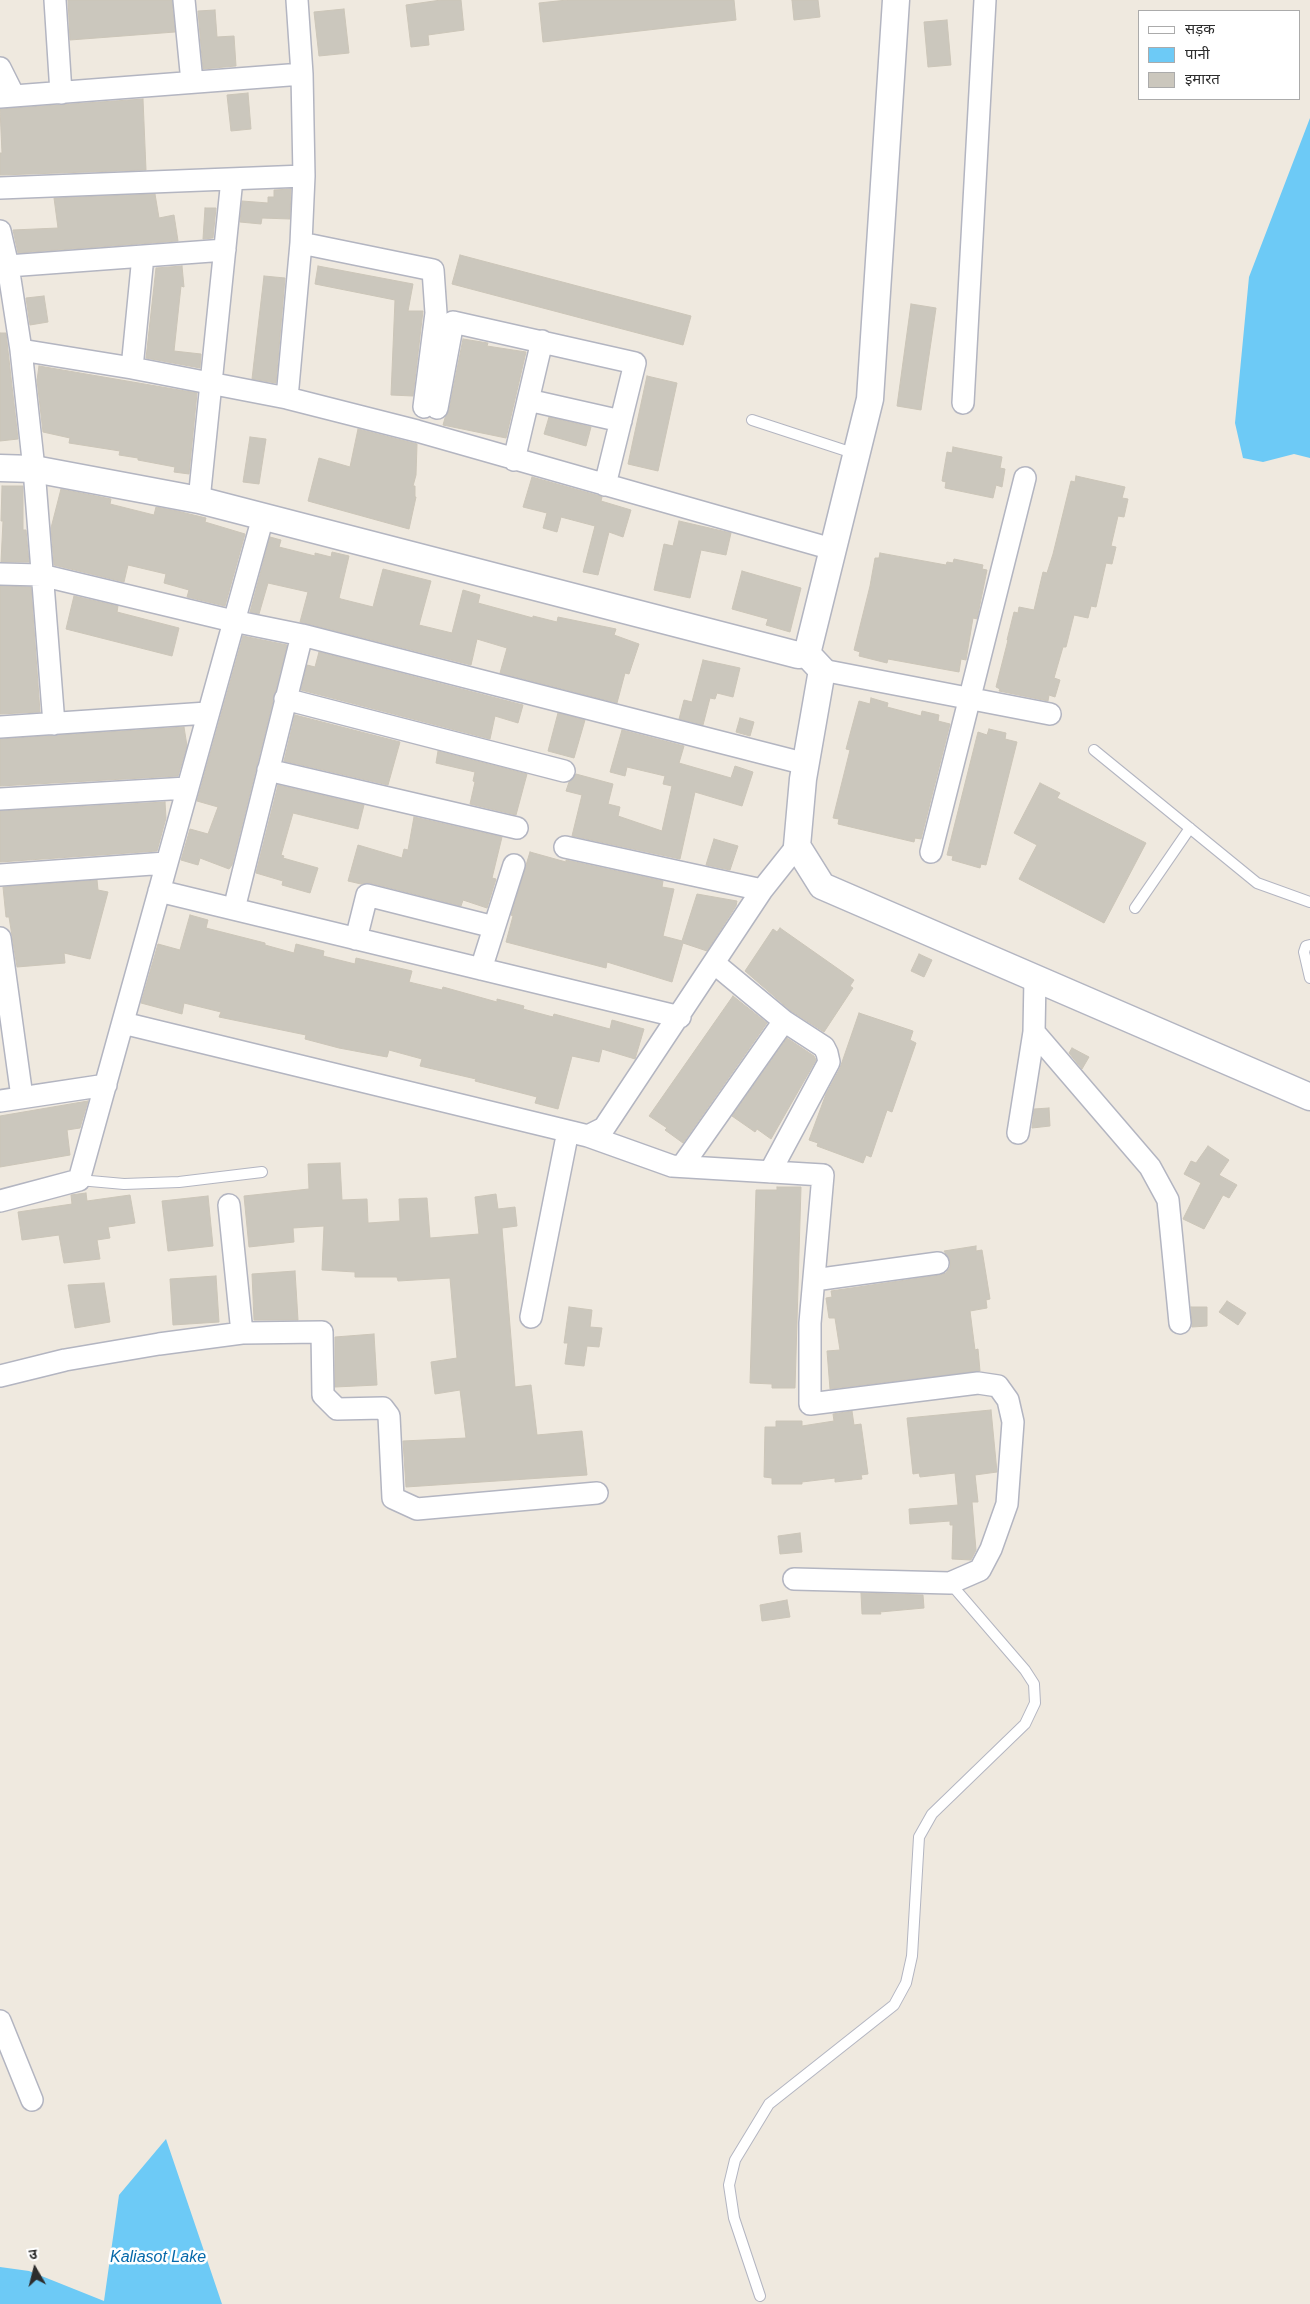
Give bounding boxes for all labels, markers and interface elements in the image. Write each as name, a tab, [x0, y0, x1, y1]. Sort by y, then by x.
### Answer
legend	[1138, 10, 1300, 100]
text: सड़क	[1185, 20, 1215, 37]
text: पानी	[1185, 45, 1210, 62]
text: इमारत	[1185, 70, 1220, 87]
north arrow	[10, 2244, 60, 2294]
text: उ	[28, 2246, 38, 2263]
water label: Kaliasot Lake	[110, 2248, 206, 2268]

